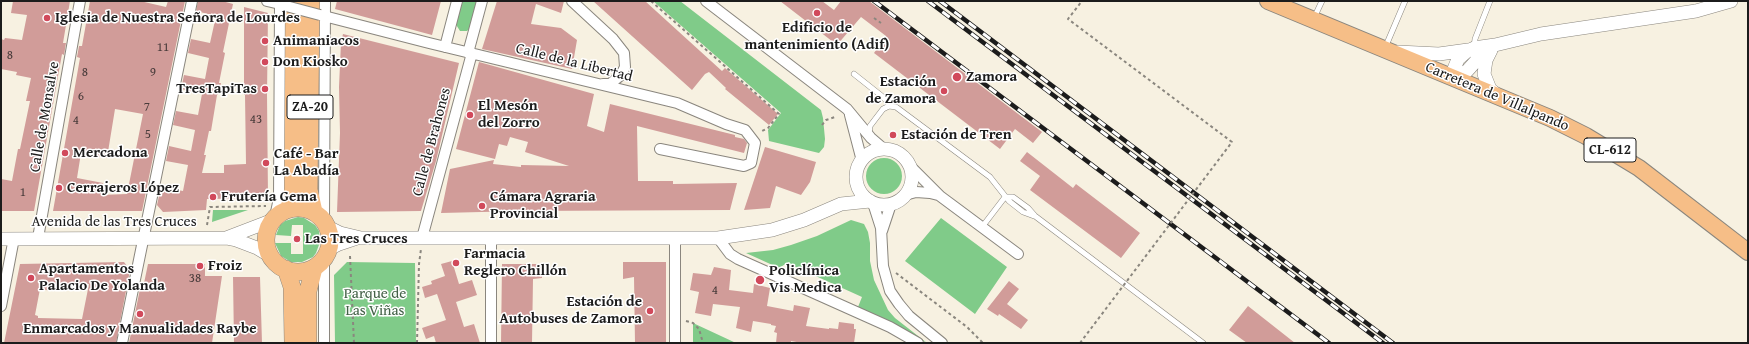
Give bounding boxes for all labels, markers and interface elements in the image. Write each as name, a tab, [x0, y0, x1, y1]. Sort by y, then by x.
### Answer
marker: Edificio de mantenimiento (Adif)	[812, 8, 822, 18]
place label: Iglesia de Nuestra Señora de Lourdes	[55, 9, 300, 27]
marker: Iglesia de Nuestra Señora de Lourdes	[42, 13, 52, 23]
place label: Edificio de mantenimiento (Adif)	[745, 19, 889, 54]
place label: Animaniacos	[273, 32, 359, 50]
marker: Animaniacos	[260, 36, 270, 46]
house number: 11	[157, 40, 169, 56]
street label: Calle de la Libertad	[514, 40, 634, 86]
house number: 8	[7, 48, 13, 64]
place label: Don Kiosko	[273, 53, 348, 71]
marker: Don Kiosko	[260, 57, 270, 67]
street label: Carretera de Villalpando	[1422, 59, 1572, 135]
street label: Calle de Monsalve	[26, 60, 64, 174]
house number: 8	[82, 65, 88, 81]
house number: 9	[150, 65, 156, 81]
place label: Zamora	[966, 68, 1017, 86]
marker: Zamora	[951, 71, 963, 83]
place label: Estación de Zamora	[865, 73, 936, 108]
place label: TresTapiTas	[176, 80, 257, 98]
marker: TresTapiTas	[260, 84, 270, 94]
street label: Calle de Brahones	[409, 86, 455, 198]
marker: Estación de Zamora	[939, 86, 949, 96]
house number: 6	[78, 89, 84, 105]
road number: ZA-20	[287, 95, 333, 119]
place label: El Mesón del Zorro	[478, 97, 540, 132]
house number: 7	[144, 100, 150, 116]
marker: El Mesón del Zorro	[465, 110, 475, 120]
house number: 43	[250, 112, 262, 128]
house number: 4	[73, 113, 79, 129]
place label: Estación de Tren	[901, 126, 1012, 144]
house number: 5	[145, 127, 151, 143]
marker: Estación de Tren	[888, 130, 898, 140]
road number: CL-612	[1584, 138, 1636, 162]
place label: Mercadona	[73, 144, 148, 162]
place label: Café - Bar La Abadía	[274, 145, 339, 180]
marker: Mercadona	[60, 148, 70, 158]
marker: Café - Bar La Abadía	[261, 158, 271, 168]
place label: Cerrajeros López	[67, 179, 179, 197]
marker: Cerrajeros López	[54, 183, 64, 193]
house number: 1	[20, 185, 26, 201]
place label: Frutería Gema	[221, 188, 317, 206]
place label: Cámara Agraria Provincial	[490, 188, 596, 223]
marker: Frutería Gema	[208, 192, 218, 202]
marker: Cámara Agraria Provincial	[477, 201, 487, 211]
street label: Avenida de las Tres Cruces	[31, 213, 197, 231]
place label: Las Tres Cruces	[305, 230, 408, 248]
marker: Las Tres Cruces	[292, 234, 302, 244]
place label: Farmacia Reglero Chillón	[464, 245, 567, 280]
place label: Froiz	[208, 257, 242, 275]
marker: Farmacia Reglero Chillón	[451, 258, 461, 268]
place label: Apartamentos Palacio De Yolanda	[39, 260, 165, 295]
marker: Froiz	[195, 261, 205, 271]
place label: Policlínica Vis Medica	[769, 262, 842, 297]
house number: 38	[189, 271, 201, 287]
marker: Apartamentos Palacio De Yolanda	[26, 273, 36, 283]
marker: Policlínica Vis Medica	[754, 274, 766, 286]
house number: 4	[712, 283, 718, 299]
park label: Parque de Las Viñas	[344, 285, 406, 320]
place label: Estación de Autobuses de Zamora	[499, 293, 642, 328]
marker: Estación de Autobuses de Zamora	[645, 306, 655, 316]
marker: Enmarcados y Manualidades Raybe	[135, 309, 145, 319]
place label: Enmarcados y Manualidades Raybe	[23, 320, 257, 338]

